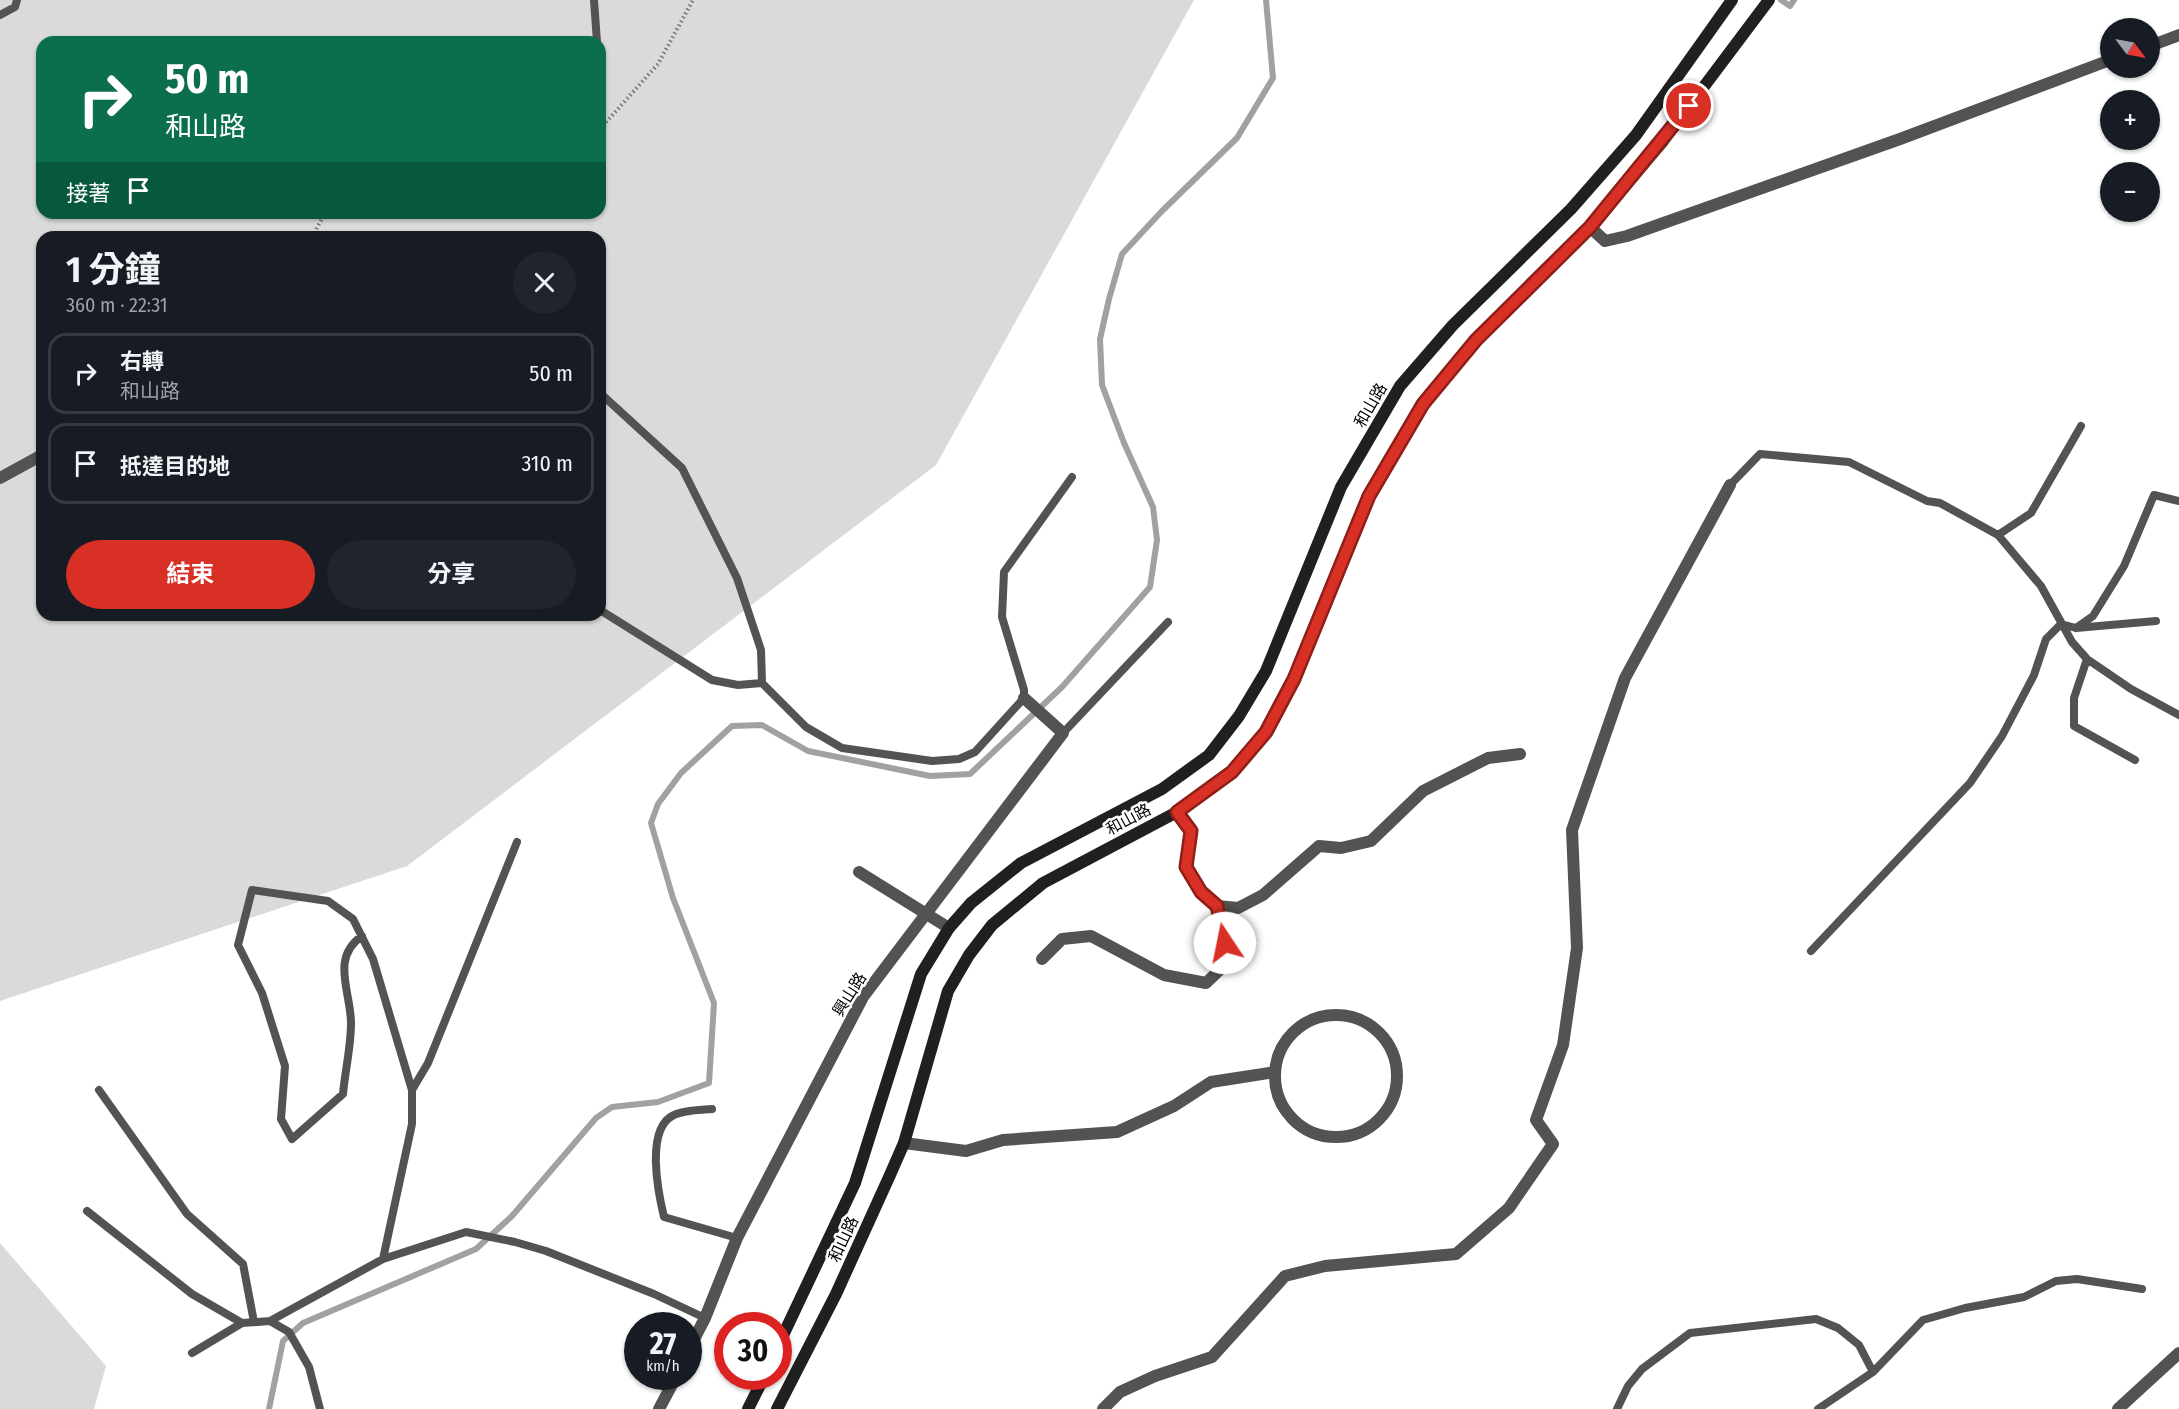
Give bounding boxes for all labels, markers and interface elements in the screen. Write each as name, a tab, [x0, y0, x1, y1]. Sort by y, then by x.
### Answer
north arrow	[2100, 18, 2160, 78]
map controls	[2100, 18, 2160, 222]
text: 50 m	[165, 54, 249, 104]
icon: right	[66, 60, 144, 138]
pin	[1663, 80, 1714, 131]
icon: arrive	[1672, 89, 1705, 122]
button: +	[2100, 90, 2160, 150]
text: 和山路	[165, 111, 246, 143]
button: −	[2100, 162, 2160, 222]
icon: arrive	[122, 174, 155, 207]
text: 接著	[66, 180, 110, 207]
text: 1 分鐘	[66, 248, 161, 292]
button: close	[513, 251, 576, 314]
text: 360 m · 22:31	[66, 293, 167, 317]
text: 右轉	[120, 348, 164, 375]
icon: right	[69, 357, 102, 390]
text: 50 m	[529, 360, 573, 387]
text: 和山路	[120, 379, 180, 403]
street label: 和山路	[1350, 380, 1391, 431]
icon: arrive	[69, 447, 102, 480]
text: 310 m	[521, 450, 573, 477]
text: 抵達目的地	[120, 453, 230, 480]
button: 結束	[66, 540, 315, 609]
button: 分享	[327, 540, 576, 609]
street label: 和山路	[1103, 800, 1154, 839]
position arrow	[1193, 911, 1257, 975]
street label: 興山路	[829, 969, 870, 1020]
street label: 和山路	[825, 1213, 862, 1265]
speed limit sign: 30	[714, 1312, 792, 1390]
text: 27	[650, 1326, 676, 1362]
text: km/h	[646, 1357, 680, 1375]

